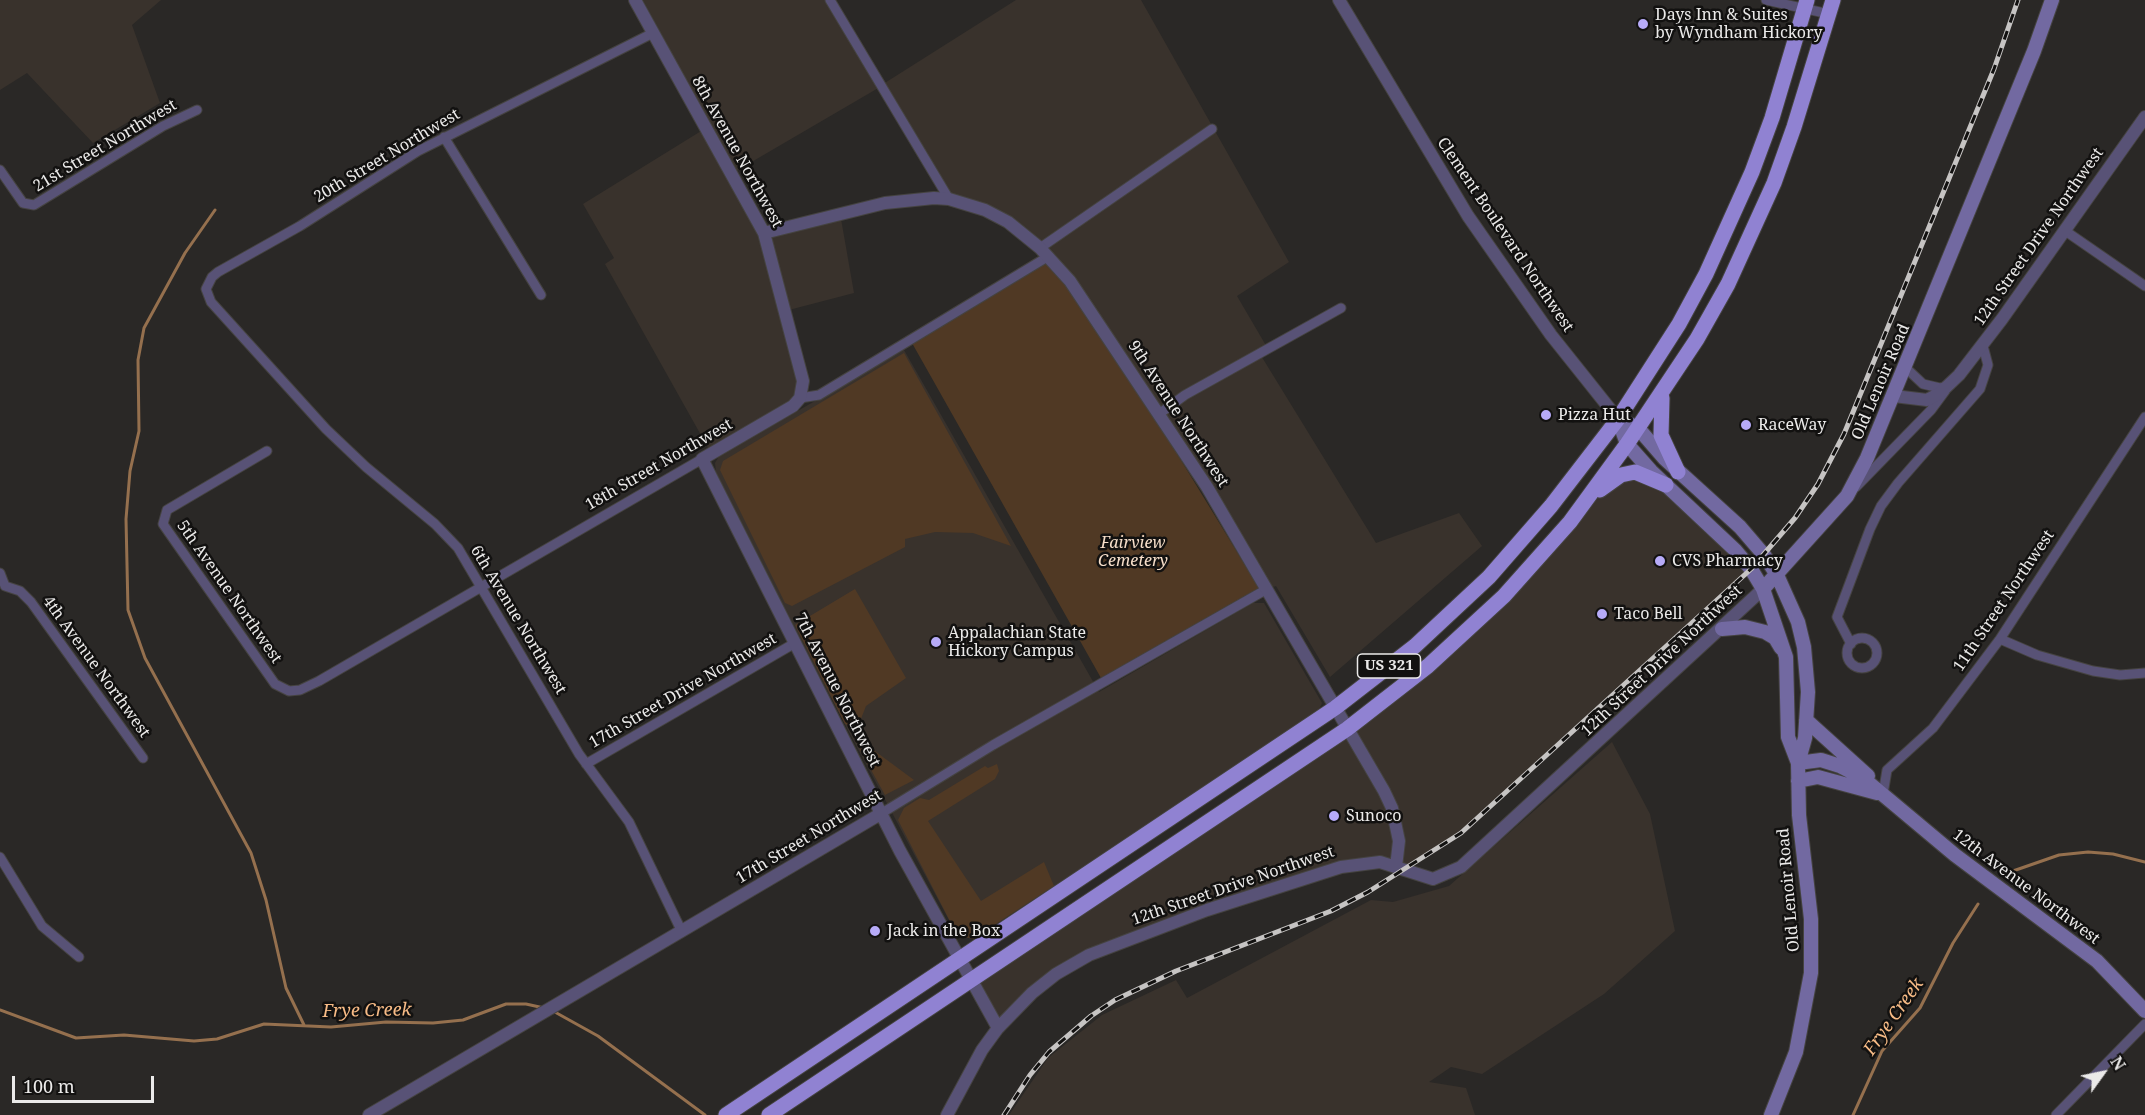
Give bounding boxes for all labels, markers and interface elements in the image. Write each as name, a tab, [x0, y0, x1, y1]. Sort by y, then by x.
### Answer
place label: Days Inn & Suites by Wyndham Hickory	[1655, 5, 1823, 43]
marker: Days Inn & Suites by Wyndham Hickory	[1636, 17, 1650, 31]
street label: 8th Avenue Northwest	[687, 73, 787, 231]
street label: 21st Street Northwest	[30, 96, 180, 196]
street label: 20th Street Northwest	[311, 105, 463, 207]
street label: Clement Boulevard Northwest	[1433, 134, 1577, 336]
street label: 12th Street Drive Northwest	[1970, 144, 2108, 330]
street label: Old Lenoir Road	[1848, 321, 1914, 443]
street label: 9th Avenue Northwest	[1124, 337, 1232, 491]
place label: Pizza Hut	[1558, 405, 1631, 425]
marker: Pizza Hut	[1539, 408, 1553, 422]
street label: 18th Street Northwest	[582, 415, 736, 515]
place label: RaceWay	[1758, 415, 1826, 435]
marker: RaceWay	[1739, 418, 1753, 432]
street label: 5th Avenue Northwest	[172, 517, 286, 667]
street label: 11th Street Northwest	[1949, 527, 2059, 675]
park label: Fairview Cemetery	[1098, 533, 1168, 571]
street label: 6th Avenue Northwest	[466, 542, 570, 698]
place label: CVS Pharmacy	[1672, 551, 1783, 571]
marker: CVS Pharmacy	[1653, 554, 1667, 568]
street label: 12th Street Drive Northwest	[1578, 581, 1746, 741]
street label: 4th Avenue Northwest	[38, 593, 154, 741]
place label: Taco Bell	[1614, 604, 1683, 624]
marker: Taco Bell	[1595, 607, 1609, 621]
street label: 7th Avenue Northwest	[790, 610, 884, 770]
place label: Appalachian State Hickory Campus	[948, 623, 1086, 661]
street label: 17th Street Drive Northwest	[586, 629, 780, 753]
marker: Appalachian State Hickory Campus	[929, 635, 943, 649]
road number: US 321	[1358, 654, 1420, 678]
street label: 17th Street Northwest	[733, 786, 885, 888]
place label: Sunoco	[1346, 806, 1402, 826]
marker: Sunoco	[1327, 809, 1341, 823]
street label: 12th Avenue Northwest	[1949, 825, 2103, 949]
street label: Old Lenoir Road	[1774, 827, 1804, 953]
street label: 12th Street Drive Northwest	[1129, 842, 1337, 930]
place label: Jack in the Box	[887, 921, 1000, 941]
marker: Jack in the Box	[868, 924, 882, 938]
water label: Frye Creek	[1860, 974, 1928, 1060]
water label: Frye Creek	[322, 999, 412, 1023]
north arrow	[2073, 1043, 2133, 1103]
text: N	[2105, 1052, 2131, 1074]
scale bar	[15, 1064, 158, 1102]
text: 100 m	[23, 1074, 75, 1098]

